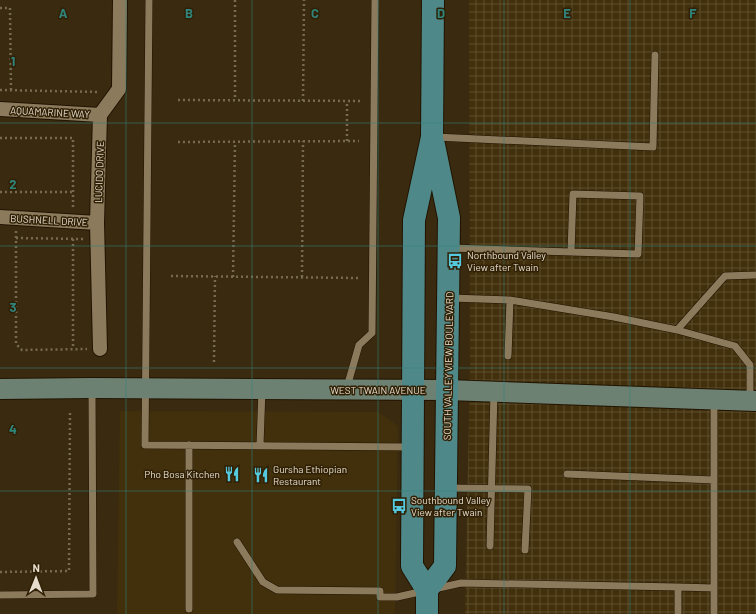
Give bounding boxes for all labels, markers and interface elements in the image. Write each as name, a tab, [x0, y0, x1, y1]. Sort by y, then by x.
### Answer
text: A	[59, 5, 68, 21]
text: B	[185, 5, 193, 21]
text: C	[311, 5, 319, 21]
text: D	[437, 5, 445, 21]
text: E	[563, 5, 571, 21]
text: F	[689, 5, 697, 21]
text: 1	[11, 53, 15, 69]
street label: AQUAMARINE WAY	[10, 104, 90, 120]
street label: LUCIDO DRIVE	[92, 141, 106, 203]
text: 2	[9, 176, 17, 192]
street label: BUSHNELL DRIVE	[10, 212, 88, 228]
place label: Northbound Valley View after Twain	[467, 249, 546, 273]
bus stop icon: Northbound Valley View after Twain	[446, 252, 464, 270]
street label: SOUTH VALLEY VIEW BOULEVARD	[441, 292, 455, 440]
text: 3	[9, 299, 17, 315]
street label: WEST TWAIN AVENUE	[330, 384, 426, 396]
text: 4	[9, 421, 17, 437]
place label: Gursha Ethiopian Restaurant	[273, 463, 347, 487]
restaurant icon: Pho Bosa Kitchen	[223, 465, 241, 483]
restaurant icon: Gursha Ethiopian Restaurant	[252, 466, 270, 484]
place label: Pho Bosa Kitchen	[144, 468, 220, 480]
place label: Southbound Valley View after Twain	[411, 494, 491, 518]
bus stop icon: Southbound Valley View after Twain	[390, 497, 408, 515]
north arrow	[16, 558, 56, 598]
text: N	[32, 561, 40, 574]

